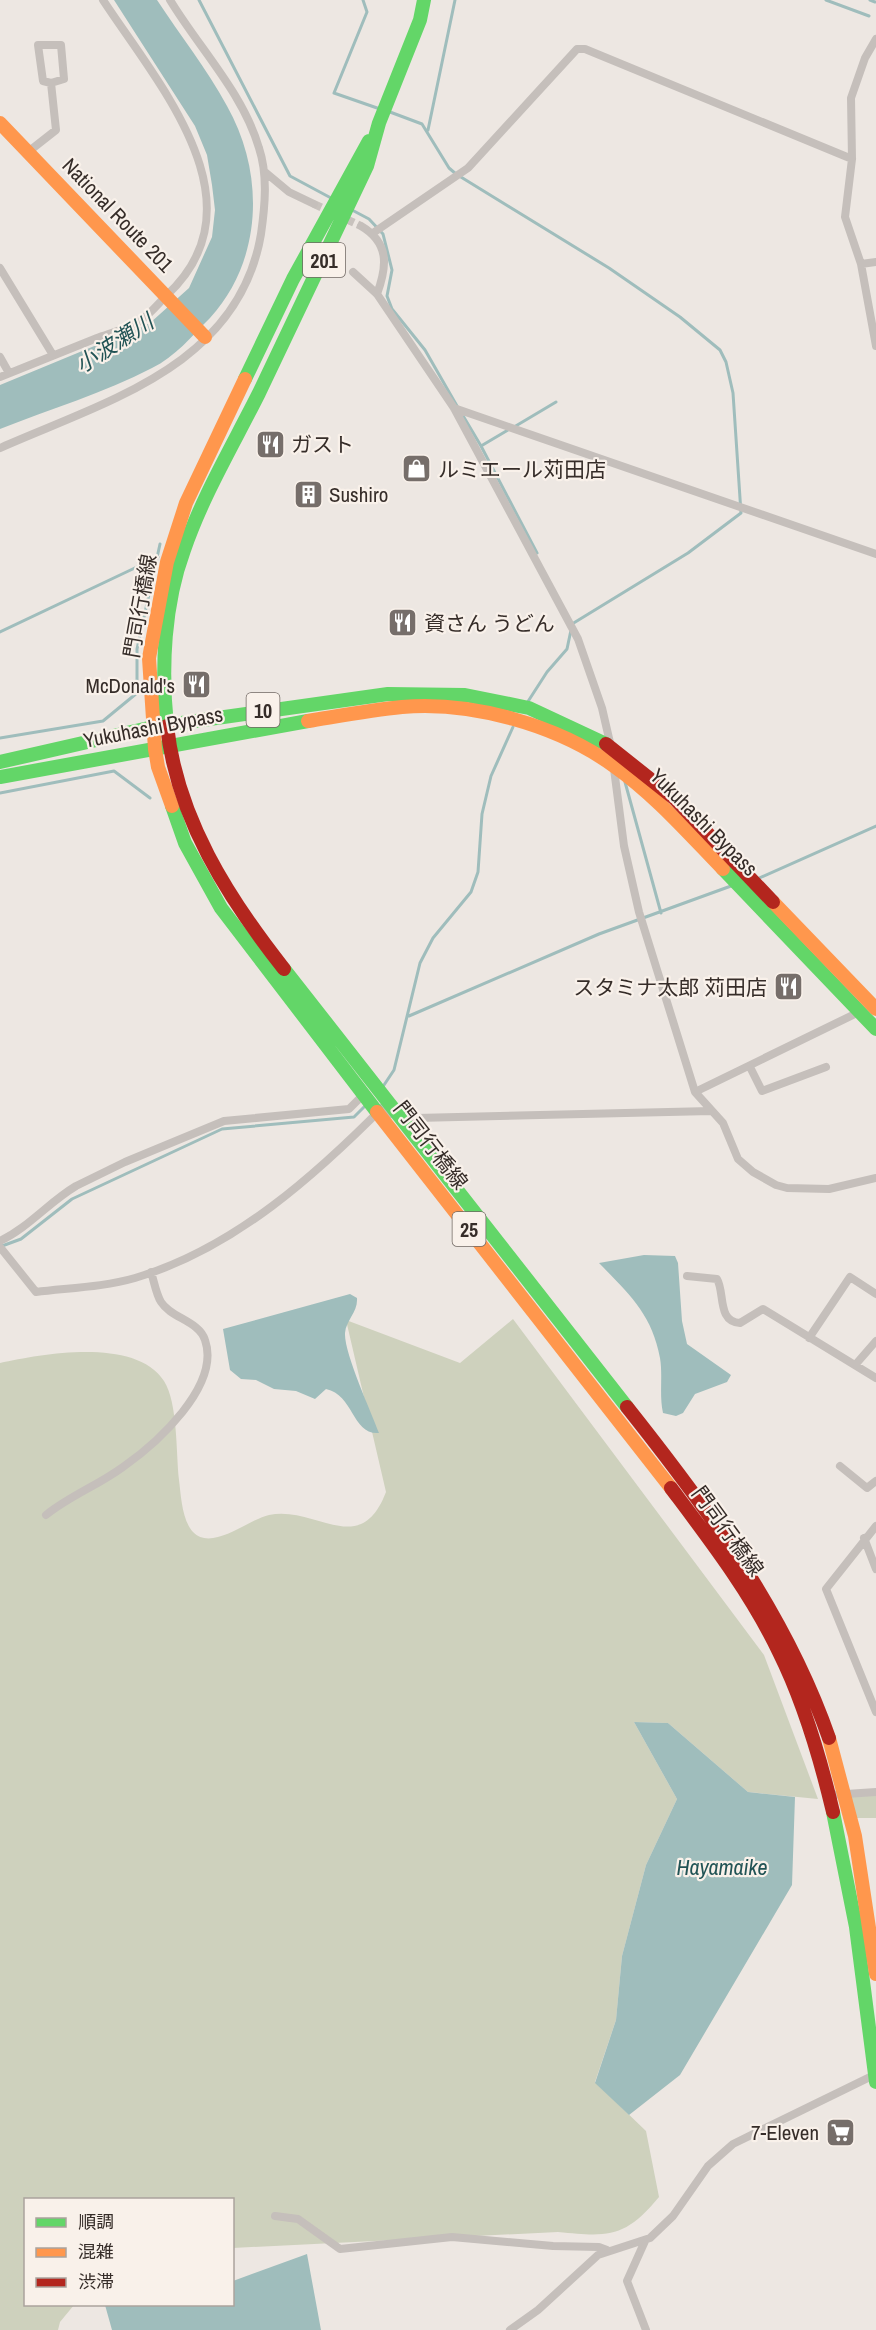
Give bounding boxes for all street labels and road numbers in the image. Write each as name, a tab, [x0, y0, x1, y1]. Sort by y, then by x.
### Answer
street label: National Route 201	[56, 152, 180, 279]
road number: 201	[303, 243, 345, 277]
street label: 門司行橋線	[117, 552, 163, 660]
road number: 10	[246, 693, 280, 727]
street label: Yukuhashi Bypass	[81, 699, 225, 755]
street label: Yukuhashi Bypass	[644, 762, 764, 882]
street label: 門司行橋線	[387, 1095, 475, 1195]
road number: 25	[452, 1212, 486, 1246]
street label: 門司行橋線	[685, 1480, 771, 1582]

